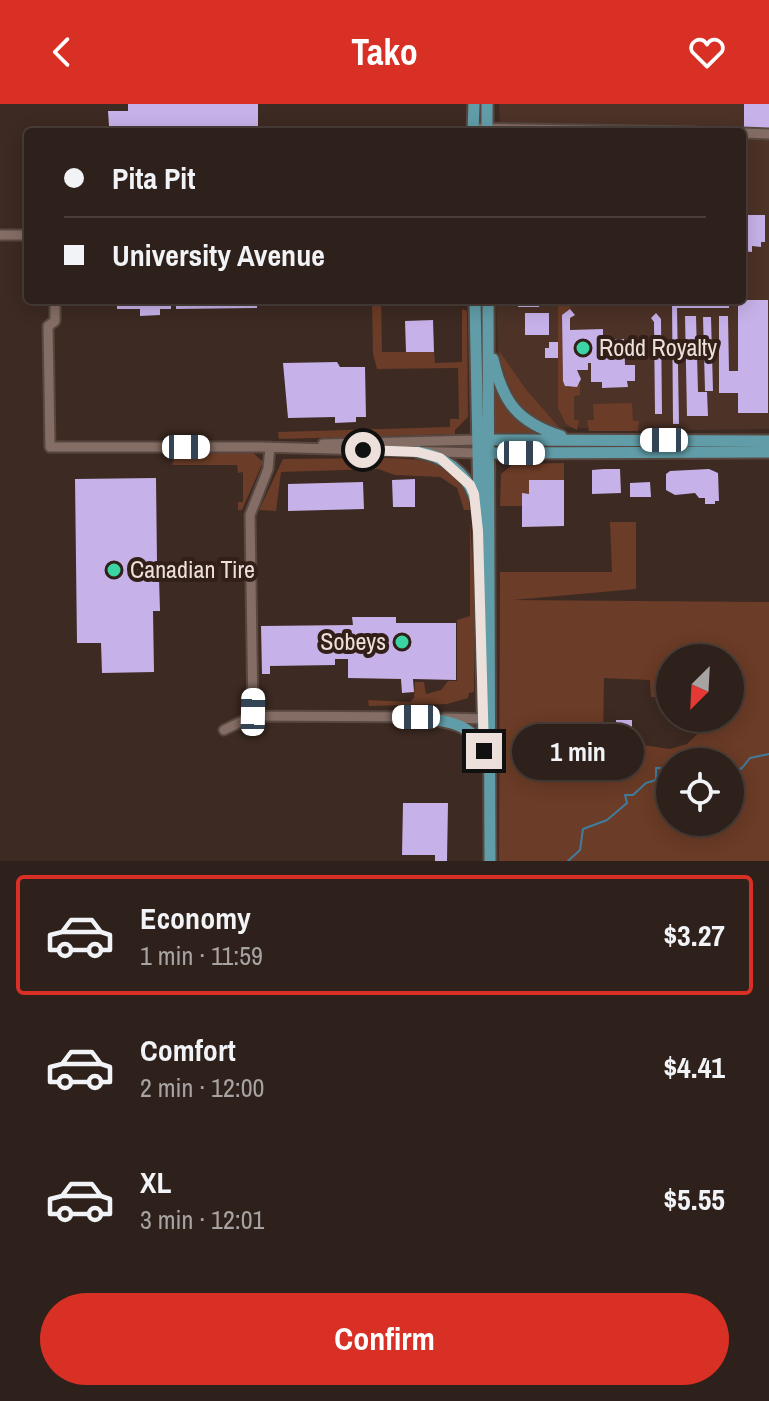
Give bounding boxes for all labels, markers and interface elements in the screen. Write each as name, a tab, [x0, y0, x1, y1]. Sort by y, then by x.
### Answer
text: Tako	[351, 28, 418, 76]
icon: back	[40, 30, 84, 74]
icon: heart	[685, 30, 729, 74]
text: Pita Pit	[112, 158, 195, 198]
text: University Avenue	[112, 235, 325, 275]
place label: Rodd Royalty	[599, 331, 717, 363]
marker: Rodd Royalty	[574, 339, 592, 357]
car	[640, 428, 688, 452]
route start	[345, 432, 381, 468]
car	[162, 435, 210, 459]
car	[497, 441, 545, 465]
place label: Canadian Tire	[130, 553, 255, 585]
marker: Canadian Tire	[105, 561, 123, 579]
place label: Sobeys	[320, 625, 386, 657]
marker: Sobeys	[393, 633, 411, 651]
north arrow	[656, 644, 744, 732]
map controls	[656, 644, 744, 836]
car	[241, 688, 265, 736]
car	[392, 705, 440, 729]
callout: 1 min	[512, 723, 644, 779]
route end	[466, 733, 502, 769]
text: 1 min	[550, 734, 606, 769]
button: locate	[656, 748, 744, 836]
text: Economy	[140, 898, 251, 938]
icon: car	[44, 899, 116, 971]
text: $3.27	[663, 915, 725, 955]
text: 1 min · 11:59	[140, 938, 263, 973]
text: Comfort	[140, 1030, 236, 1070]
icon: car	[44, 1031, 116, 1103]
text: $4.41	[663, 1047, 725, 1087]
text: 2 min · 12:00	[140, 1070, 264, 1105]
text: XL	[140, 1162, 171, 1202]
icon: car	[44, 1163, 116, 1235]
text: $5.55	[663, 1179, 725, 1219]
text: 3 min · 12:01	[140, 1202, 264, 1237]
button: Confirm	[40, 1293, 729, 1385]

